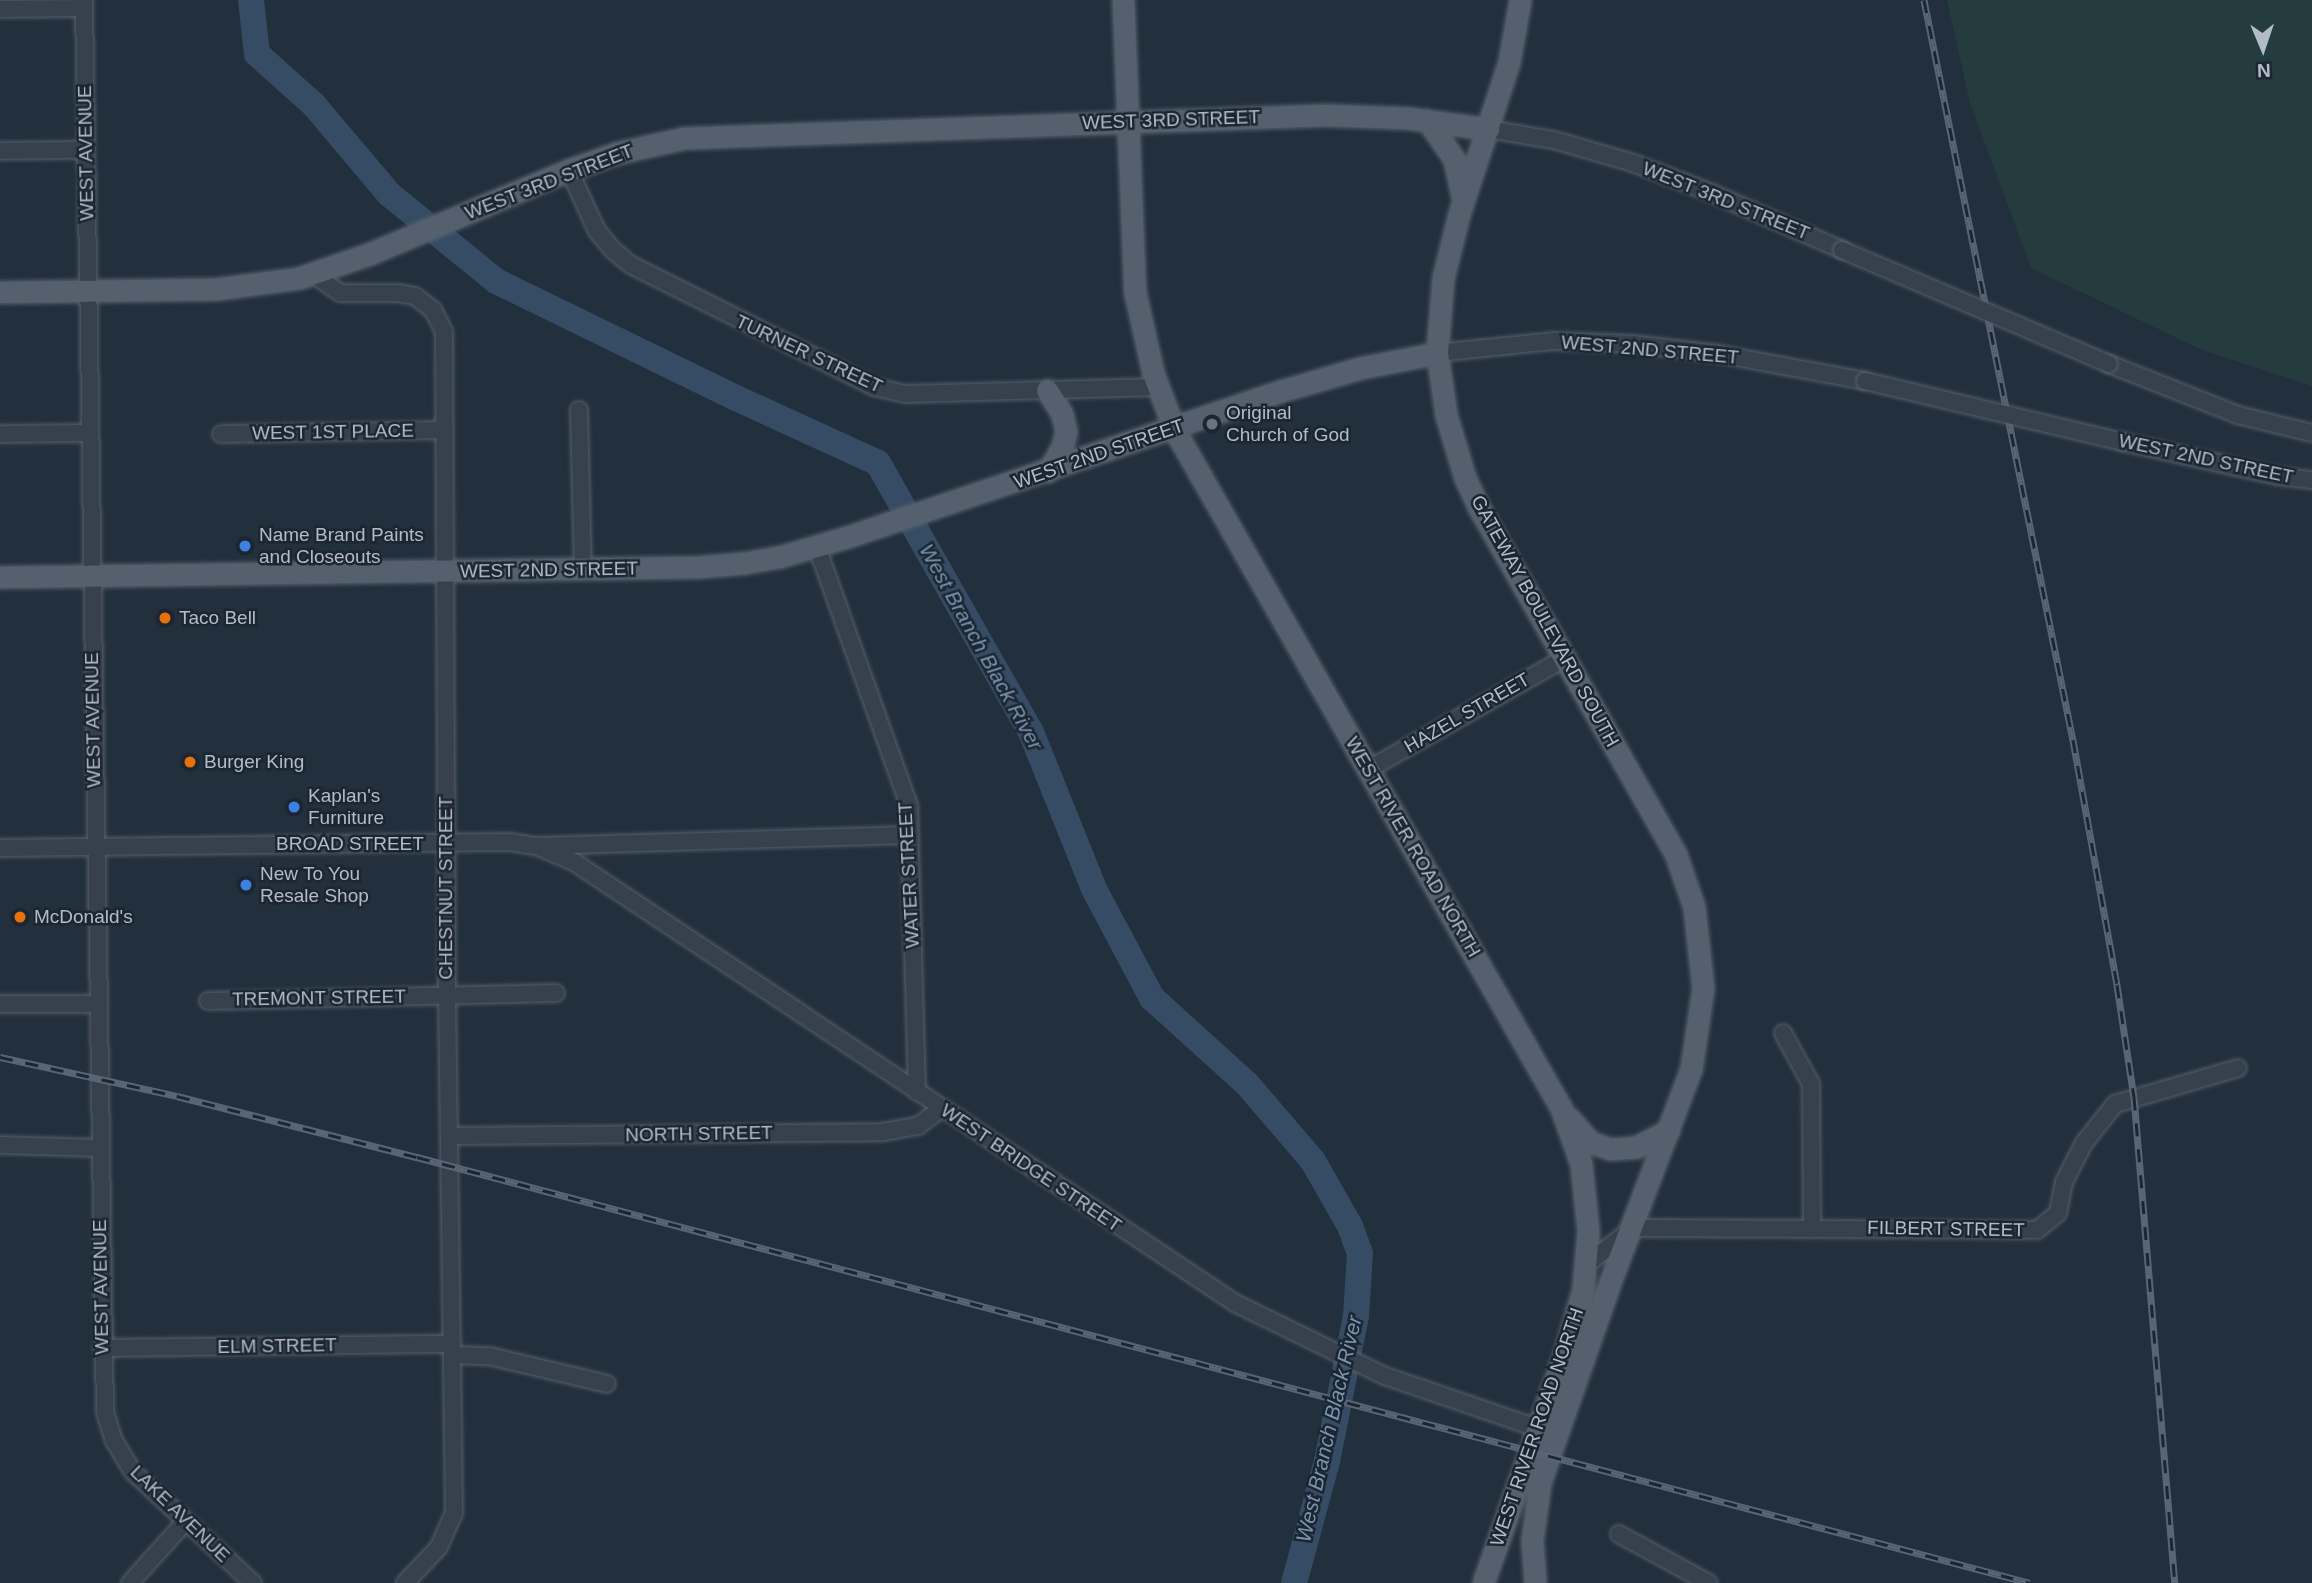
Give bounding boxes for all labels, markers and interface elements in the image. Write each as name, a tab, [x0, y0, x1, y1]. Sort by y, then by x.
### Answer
north arrow	[2228, 14, 2298, 84]
text: N	[2257, 60, 2271, 81]
street label: WEST AVENUE	[73, 84, 99, 222]
street label: WEST 3RD STREET	[1081, 105, 1261, 135]
street label: WEST 3RD STREET	[462, 139, 636, 225]
street label: WEST 3RD STREET	[1639, 157, 1813, 245]
street label: TURNER STREET	[732, 310, 886, 398]
street label: WEST 2ND STREET	[1560, 331, 1740, 369]
place label: Original Church of God	[1226, 402, 1350, 446]
street label: WEST 2ND STREET	[1011, 414, 1187, 494]
marker: Original Church of God	[1204, 416, 1220, 432]
street label: WEST 1ST PLACE	[252, 419, 414, 445]
street label: WEST 2ND STREET	[2116, 429, 2296, 489]
street label: GATEWAY BOULEVARD SOUTH	[1466, 491, 1624, 751]
place label: Name Brand Paints and Closeouts	[259, 524, 424, 568]
marker: Name Brand Paints and Closeouts	[237, 538, 253, 554]
water label: West Branch Black River	[914, 540, 1048, 754]
street label: WEST 2ND STREET	[460, 557, 638, 583]
place label: Taco Bell	[179, 607, 256, 629]
marker: Taco Bell	[157, 610, 173, 626]
street label: WEST AVENUE	[80, 651, 106, 789]
street label: HAZEL STREET	[1400, 668, 1534, 758]
street label: WEST RIVER ROAD NORTH	[1340, 733, 1486, 961]
place label: Burger King	[204, 751, 304, 773]
marker: Burger King	[182, 754, 198, 770]
place label: Kaplan's Furniture	[308, 785, 384, 829]
street label: CHESTNUT STREET	[435, 796, 457, 980]
marker: Kaplan's Furniture	[286, 799, 302, 815]
street label: WATER STREET	[894, 801, 924, 949]
street label: BROAD STREET	[276, 833, 424, 855]
place label: New To You Resale Shop	[260, 863, 369, 907]
marker: New To You Resale Shop	[238, 877, 254, 893]
place label: McDonald's	[34, 906, 133, 928]
marker: McDonald's	[12, 909, 28, 925]
street label: TREMONT STREET	[232, 985, 406, 1011]
street label: WEST BRIDGE STREET	[936, 1099, 1126, 1237]
street label: NORTH STREET	[625, 1121, 773, 1147]
street label: FILBERT STREET	[1867, 1216, 2025, 1242]
street label: WEST AVENUE	[88, 1218, 114, 1356]
street label: WEST RIVER ROAD NORTH	[1485, 1305, 1589, 1549]
water label: West Branch Black River	[1291, 1313, 1367, 1545]
street label: ELM STREET	[217, 1334, 337, 1358]
street label: LAKE AVENUE	[125, 1460, 235, 1568]

